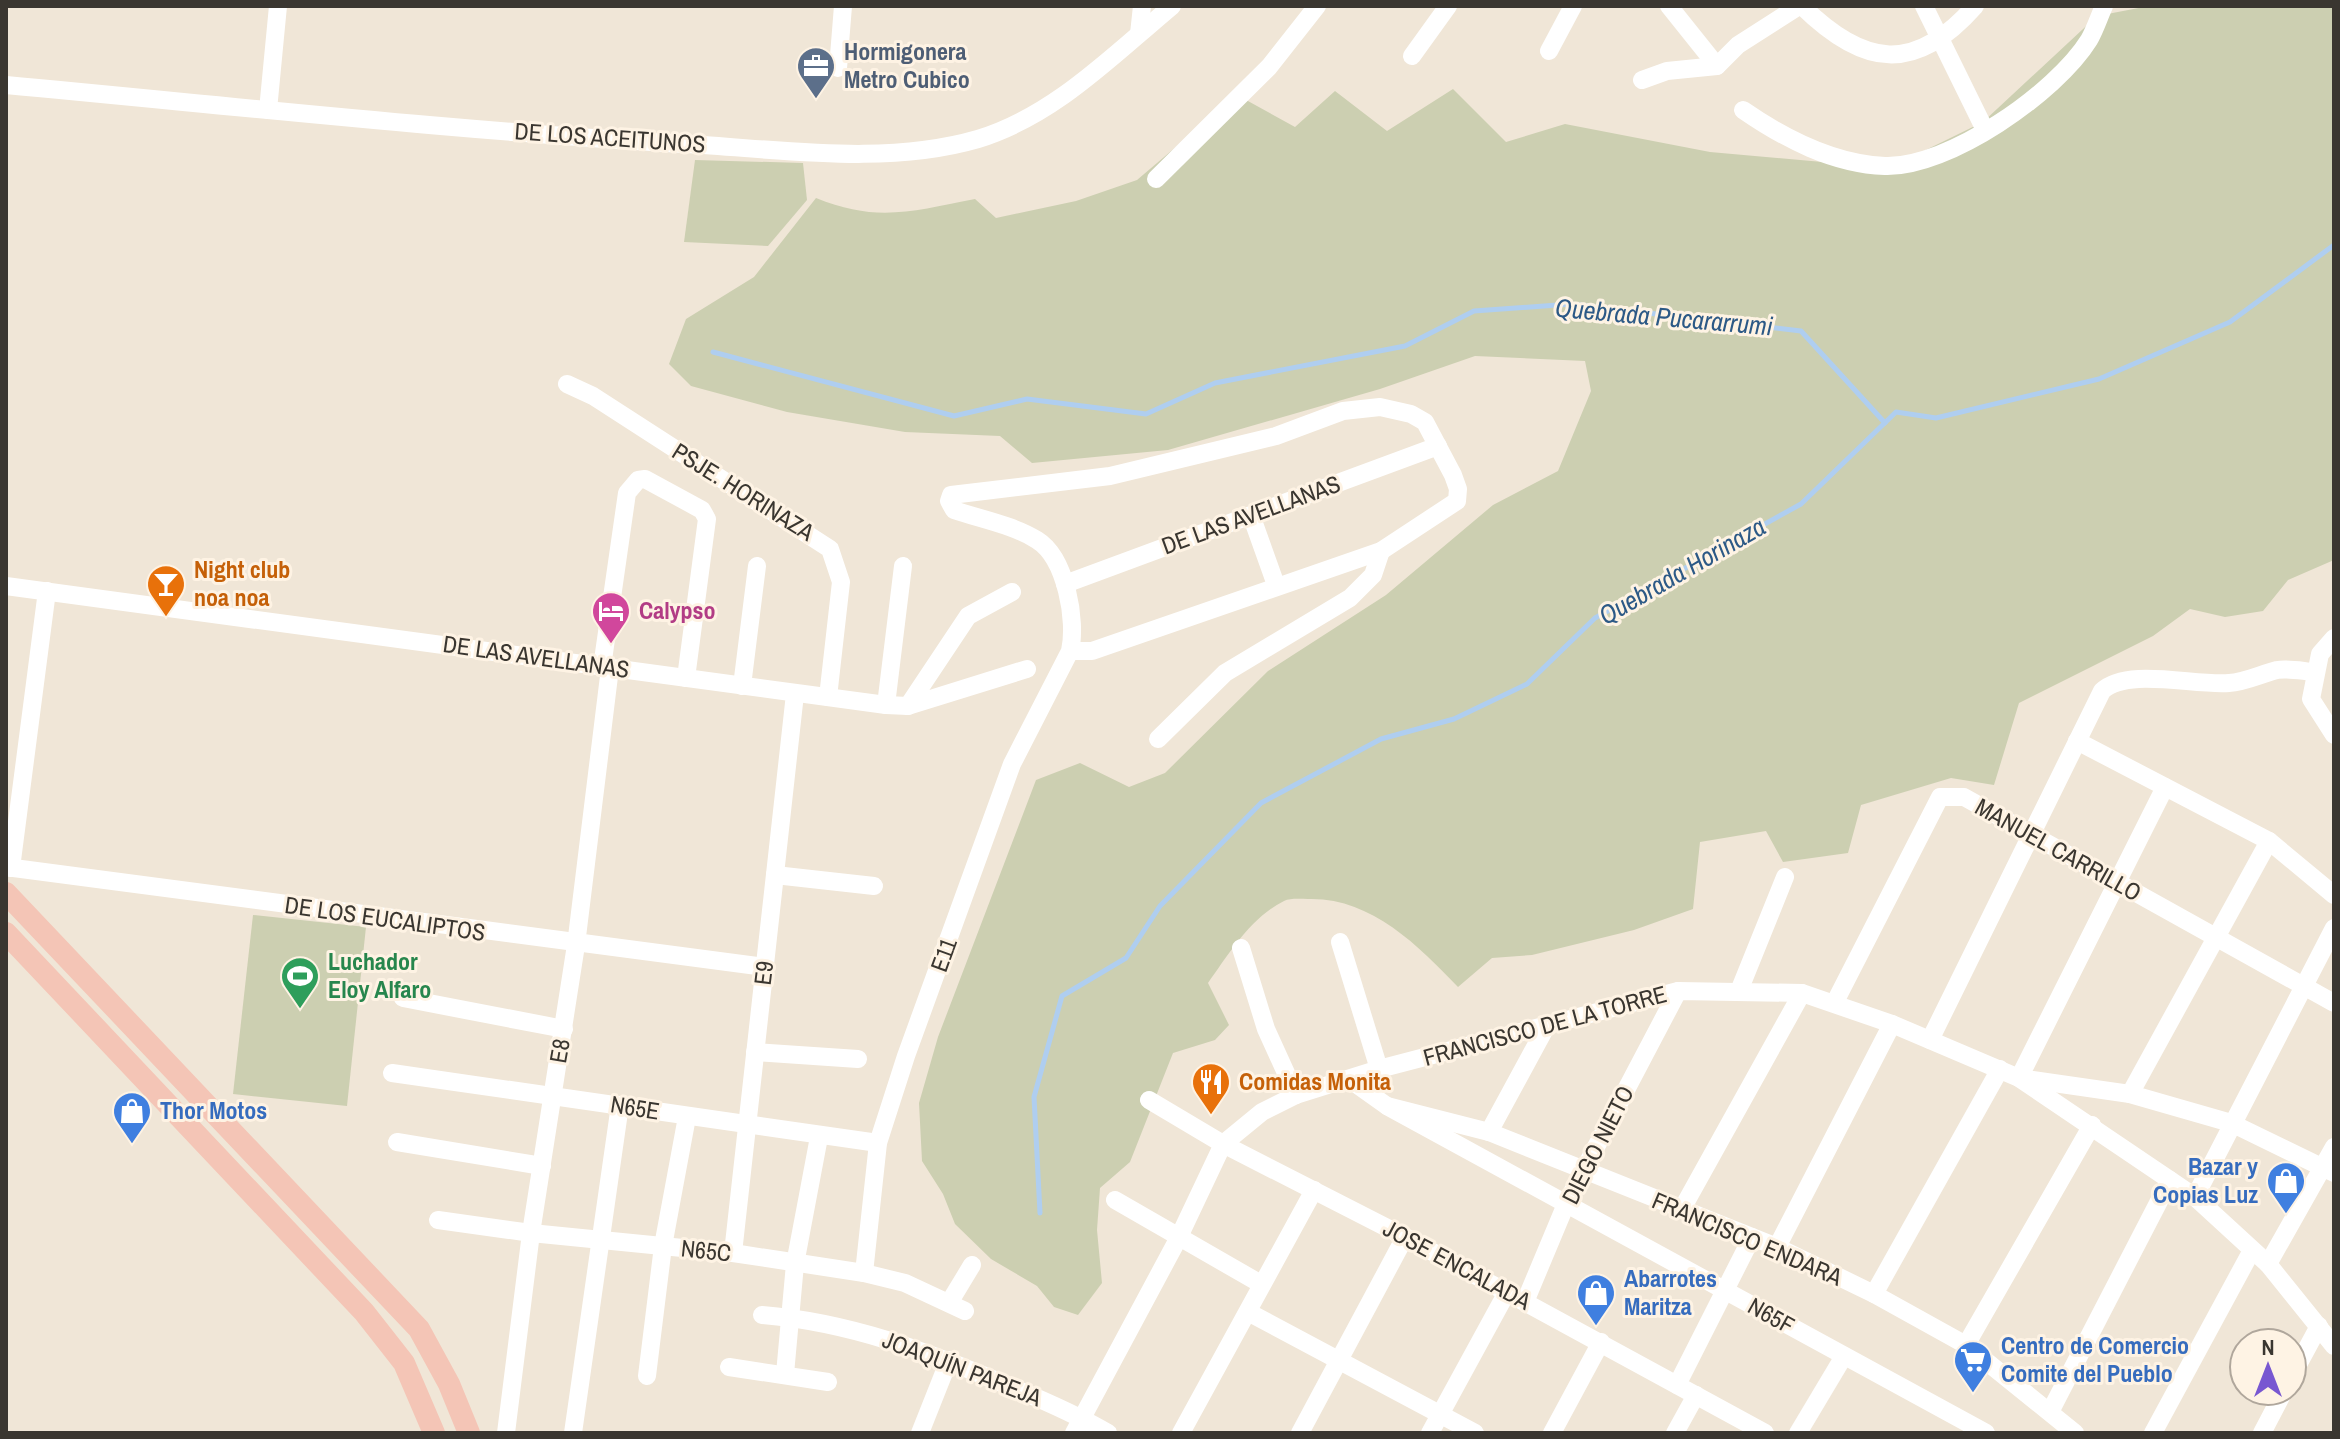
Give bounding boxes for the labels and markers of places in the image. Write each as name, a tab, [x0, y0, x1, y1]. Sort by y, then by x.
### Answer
place label: Hormigonera Metro Cubico	[844, 35, 970, 95]
office icon: Hormigonera Metro Cubico	[795, 45, 837, 100]
place label: Night club noa noa	[194, 553, 290, 613]
bar icon: Night club noa noa	[145, 563, 187, 618]
hotel icon: Calypso	[590, 590, 632, 645]
place label: Calypso	[639, 594, 716, 626]
place label: Luchador Eloy Alfaro	[328, 945, 431, 1005]
sports icon: Luchador Eloy Alfaro	[279, 955, 321, 1010]
restaurant icon: Comidas Monita	[1190, 1061, 1232, 1116]
place label: Comidas Monita	[1239, 1065, 1391, 1097]
shop icon: Thor Motos	[111, 1090, 153, 1145]
place label: Thor Motos	[160, 1094, 267, 1126]
place label: Bazar y Copias Luz	[2153, 1150, 2258, 1210]
shop icon: Bazar y Copias Luz	[2265, 1160, 2307, 1215]
place label: Abarrotes Maritza	[1624, 1262, 1717, 1322]
shop icon: Abarrotes Maritza	[1575, 1272, 1617, 1327]
place label: Centro de Comercio Comite del Pueblo	[2001, 1329, 2189, 1389]
supermarket icon: Centro de Comercio Comite del Pueblo	[1952, 1339, 1994, 1394]

